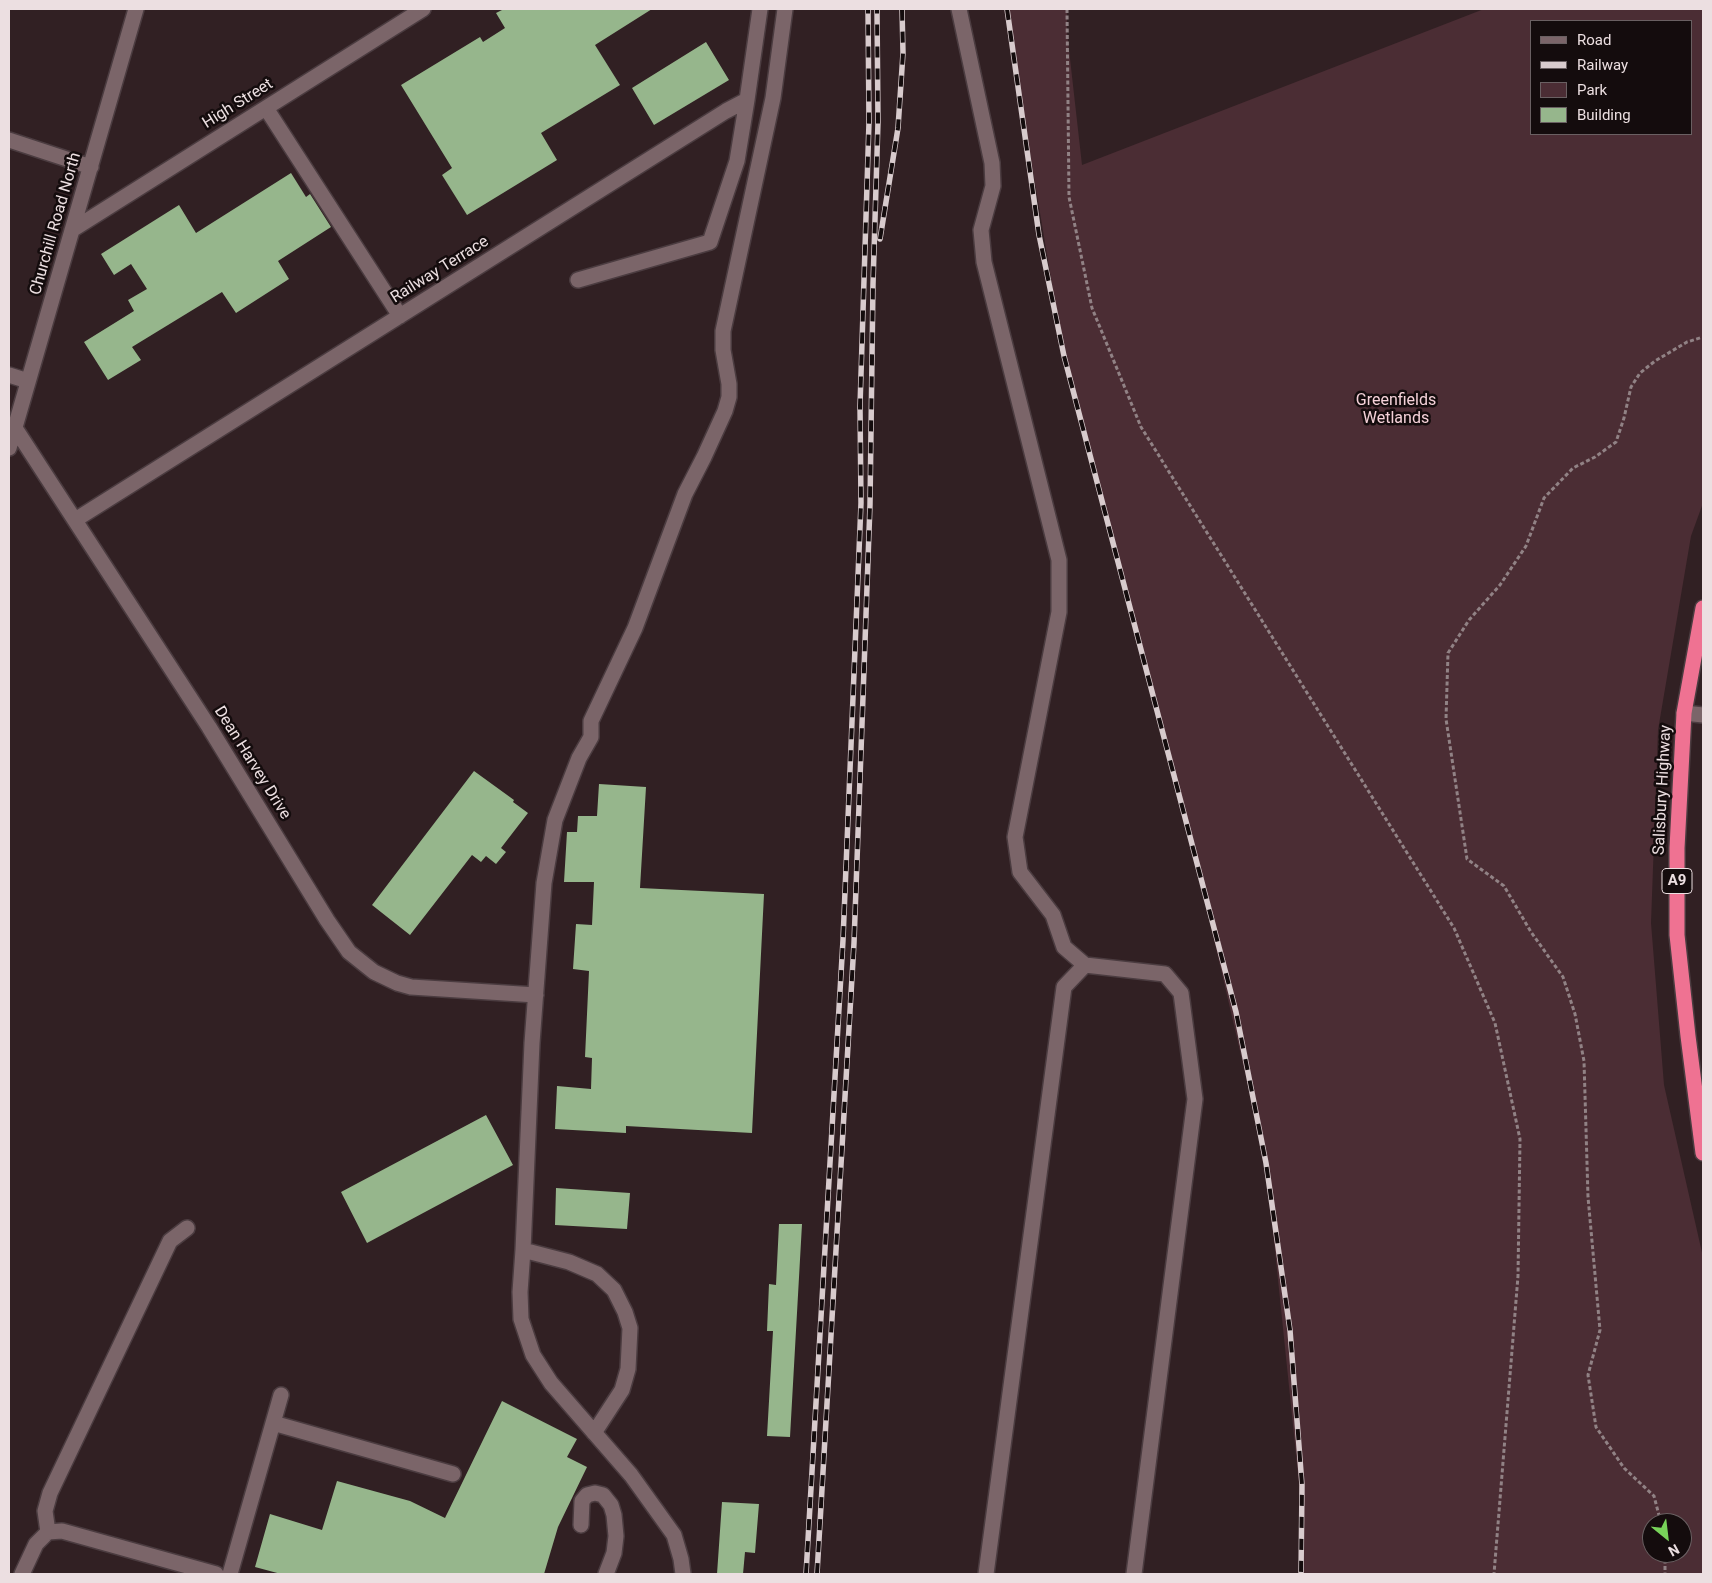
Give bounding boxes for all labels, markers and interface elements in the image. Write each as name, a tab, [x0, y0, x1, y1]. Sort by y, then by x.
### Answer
legend	[1530, 20, 1692, 135]
text: Road	[1577, 31, 1611, 49]
text: Railway	[1577, 56, 1628, 74]
street label: High Street	[199, 75, 277, 133]
text: Park	[1577, 81, 1607, 99]
text: Building	[1577, 106, 1631, 124]
street label: Churchill Road North	[26, 151, 86, 297]
street label: Railway Terrace	[387, 232, 493, 308]
park label: Greenfields Wetlands	[1356, 391, 1436, 429]
street label: Dean Harvey Drive	[209, 703, 295, 823]
street label: Salisbury Highway	[1650, 724, 1676, 856]
road number: A9	[1662, 868, 1692, 894]
north arrow	[1642, 1513, 1692, 1563]
text: N	[1666, 1541, 1682, 1560]

